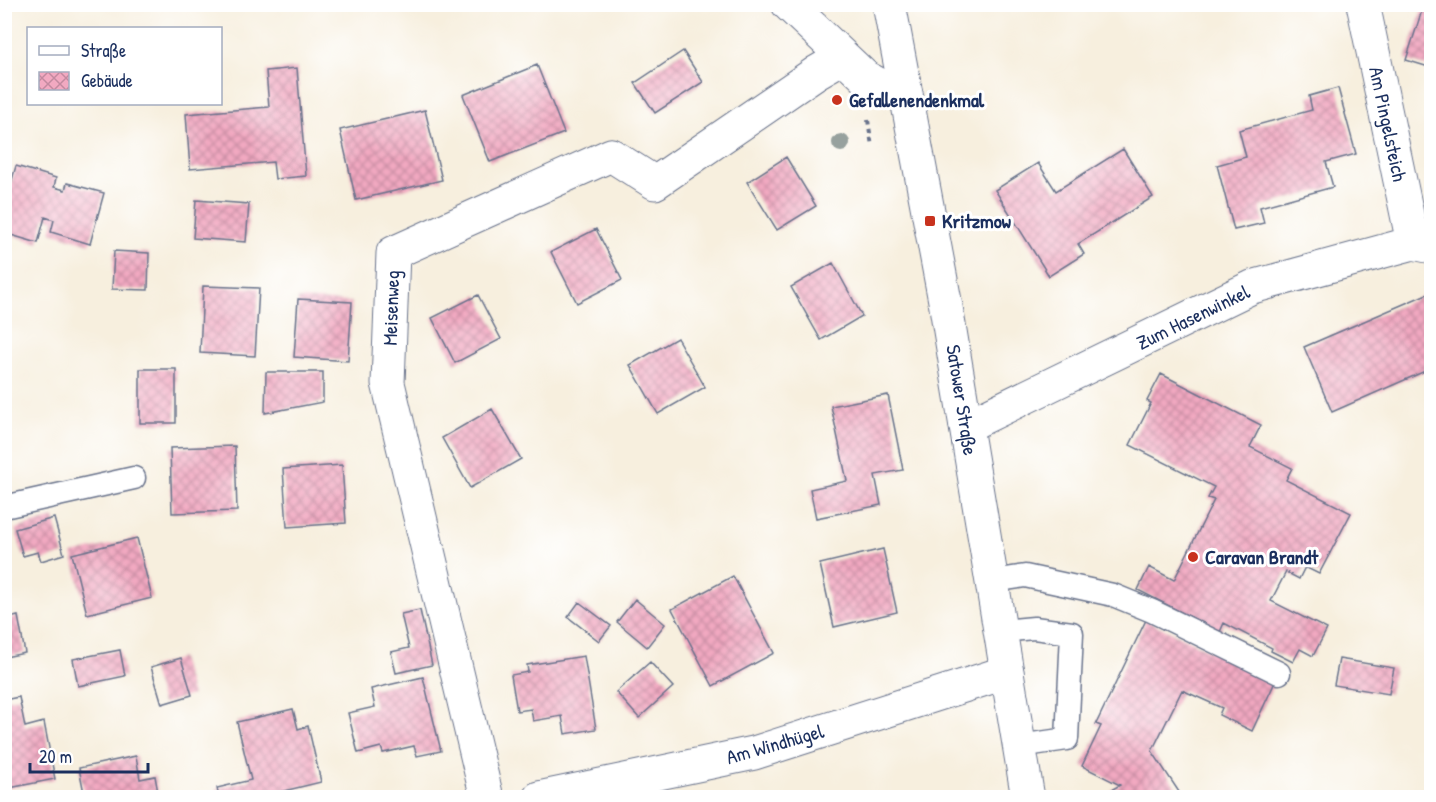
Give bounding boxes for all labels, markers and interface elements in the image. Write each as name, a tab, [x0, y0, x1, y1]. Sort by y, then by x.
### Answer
legend	[27, 27, 222, 105]
text: Straße	[81, 38, 126, 63]
street label: Am Pingelsteich	[1363, 64, 1414, 184]
text: Gebäude	[81, 68, 133, 93]
place label: Gefallenendenkmal	[849, 86, 985, 113]
marker: Gefallenendenkmal	[830, 93, 844, 107]
place label: Kritzmow	[942, 207, 1012, 234]
marker: Kritzmow	[923, 214, 937, 228]
street label: Meisenweg	[376, 270, 405, 346]
street label: Zum Hasenwinkel	[1132, 277, 1254, 356]
street label: Satower Straße	[940, 343, 985, 457]
place label: Caravan Brandt	[1205, 543, 1319, 570]
marker: Caravan Brandt	[1186, 550, 1200, 564]
street label: Am Windhügel	[723, 717, 827, 770]
scale bar	[30, 736, 148, 774]
text: 20 m	[39, 744, 72, 769]

